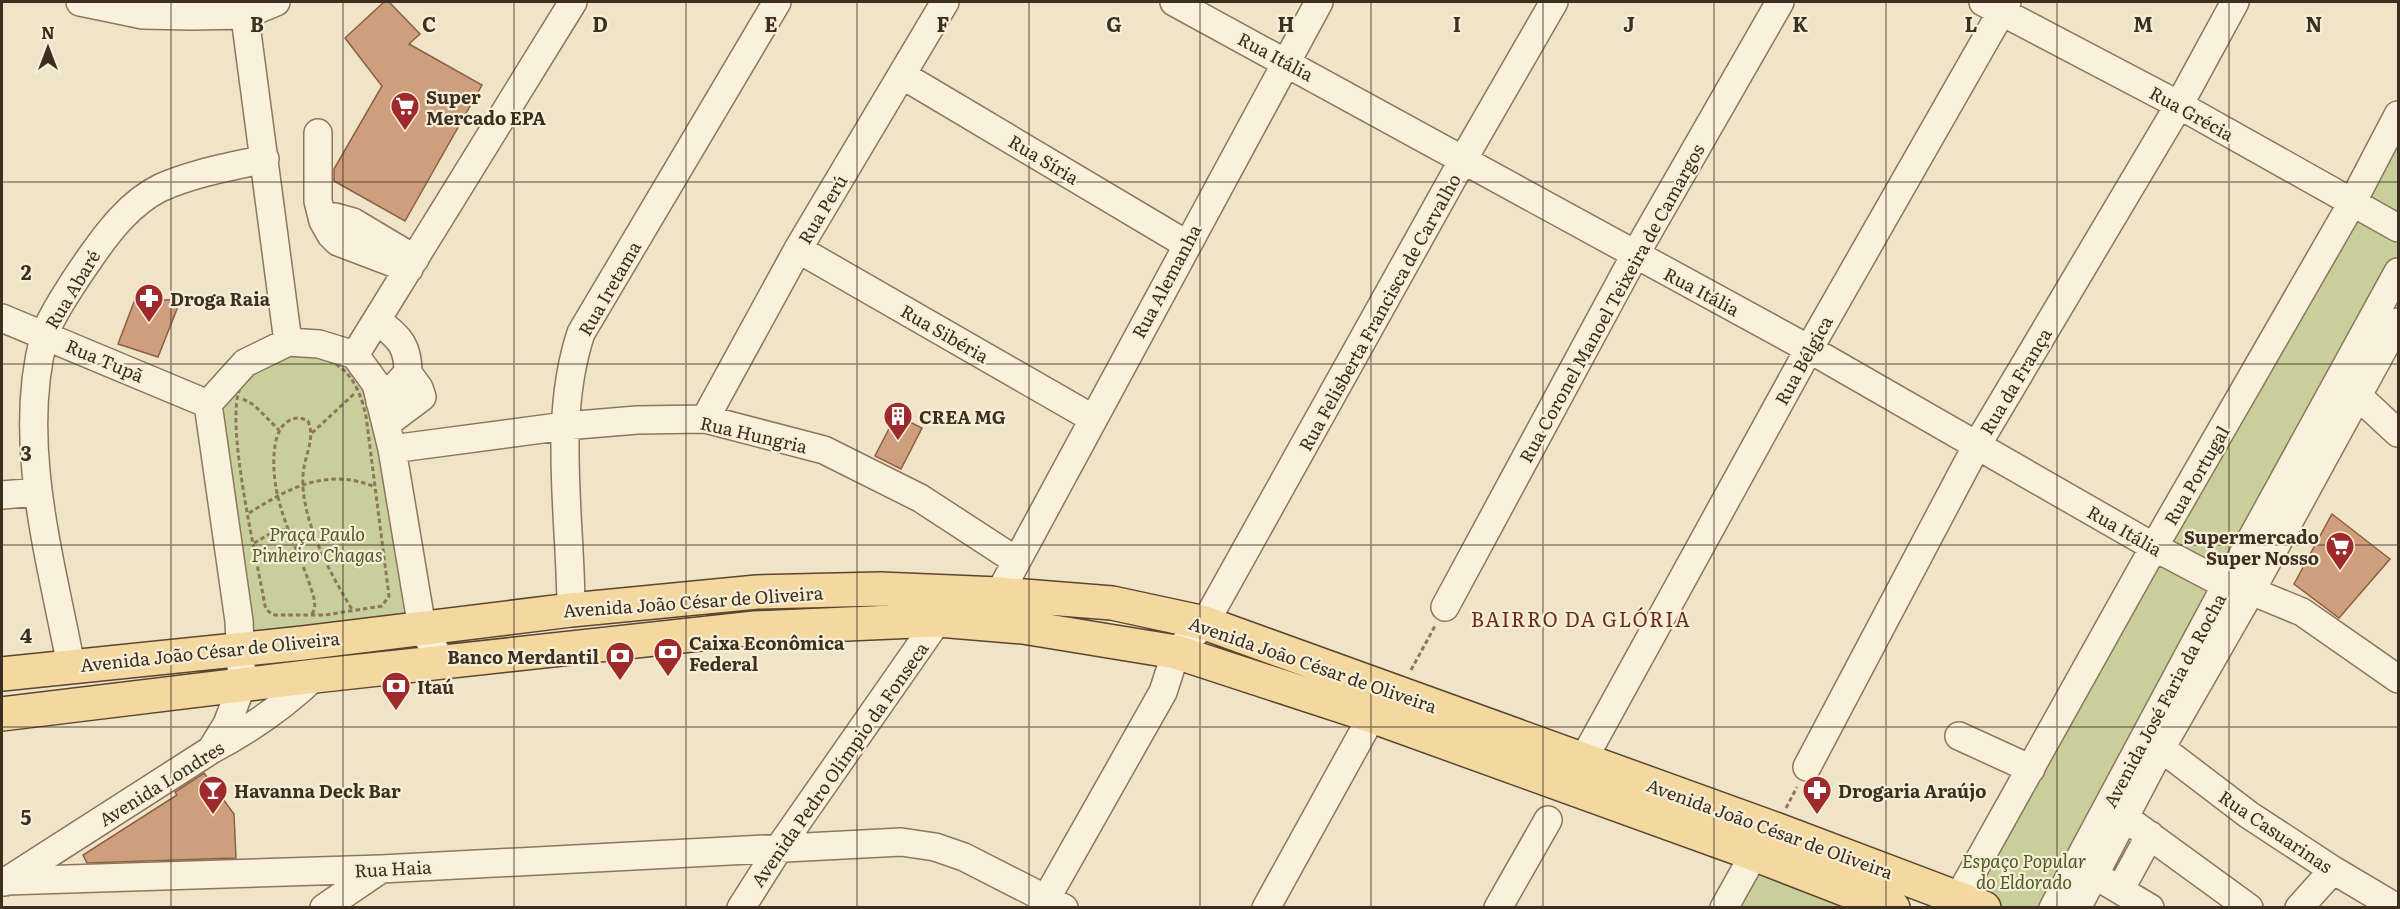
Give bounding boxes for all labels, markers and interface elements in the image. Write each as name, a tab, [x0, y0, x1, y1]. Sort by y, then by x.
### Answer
text: B	[250, 8, 264, 38]
text: C	[422, 8, 436, 38]
text: D	[592, 8, 608, 38]
text: E	[764, 8, 778, 38]
text: F	[937, 8, 950, 38]
text: G	[1106, 8, 1122, 38]
text: H	[1278, 8, 1294, 38]
text: I	[1453, 8, 1461, 38]
text: J	[1623, 8, 1635, 38]
text: K	[1792, 8, 1808, 38]
text: L	[1965, 8, 1978, 38]
text: M	[2133, 8, 2153, 38]
text: N	[2306, 8, 2322, 38]
north arrow	[18, 18, 78, 78]
text: N	[41, 20, 55, 44]
street label: Rua Itália	[1233, 25, 1319, 87]
street label: Rua Grécia	[2145, 79, 2239, 147]
place label: Super Mercado EPA	[426, 83, 546, 131]
supermarket icon: Super Mercado EPA	[389, 90, 421, 132]
street label: Rua Síria	[1004, 127, 1085, 191]
street label: Rua Coronel Manoel Teixeira de Camargos	[1512, 139, 1710, 467]
street label: Rua Felisberta Francisca de Carvalho	[1291, 168, 1467, 456]
street label: Rua Perú	[791, 169, 853, 249]
street label: Rua Alemanha	[1125, 219, 1208, 343]
street label: Rua Iretama	[571, 235, 647, 340]
street label: Rua Abaré	[38, 244, 106, 334]
text: 2	[21, 256, 32, 286]
street label: Rua Itália	[1659, 260, 1745, 322]
pharmacy icon: Droga Raia	[133, 282, 165, 324]
place label: Droga Raia	[170, 285, 271, 312]
street label: Rua Sibéria	[896, 297, 994, 369]
street label: Rua Bélgica	[1767, 310, 1839, 410]
street label: Rua da França	[1972, 322, 2058, 440]
street label: Rua Tupã	[62, 332, 148, 389]
building icon: CREA MG	[882, 400, 914, 442]
place label: CREA MG	[919, 403, 1006, 430]
street label: Rua Hungria	[698, 409, 811, 460]
street label: Rua Portugal	[2157, 420, 2235, 530]
text: 3	[20, 437, 32, 467]
street label: Rua Itália	[2083, 498, 2168, 562]
park label: Praça Paulo Pinheiro Chagas	[251, 520, 383, 568]
place label: Supermercado Super Nosso	[2184, 523, 2319, 571]
supermarket icon: Supermercado Super Nosso	[2324, 530, 2356, 572]
street label: Avenida João César de Oliveira	[562, 578, 824, 624]
street label: Avenida José Faria da Rocha	[2096, 588, 2232, 812]
district label: BAIRRO DA GLÓRIA	[1471, 603, 1691, 633]
street label: Avenida João César de Oliveira	[1185, 609, 1441, 719]
text: 4	[20, 619, 32, 649]
street label: Avenida João César de Oliveira	[79, 624, 341, 678]
place label: Caixa Econômica Federal	[689, 629, 845, 677]
bank icon: Caixa Econômica Federal	[652, 636, 684, 678]
street label: Avenida Pedro Olímpio da Fonseca	[744, 636, 934, 892]
bank icon: Banco Merdantil	[604, 640, 636, 682]
place label: Banco Merdantil	[447, 643, 599, 670]
bank icon: Itaú	[380, 670, 412, 712]
place label: Itaú	[417, 673, 454, 700]
street label: Avenida Londres	[93, 734, 229, 832]
street label: Avenida João César de Oliveira	[1643, 771, 1897, 885]
bar icon: Havanna Deck Bar	[197, 774, 229, 816]
pharmacy icon: Drogaria Araújo	[1801, 774, 1833, 816]
place label: Havanna Deck Bar	[234, 777, 401, 804]
place label: Drogaria Araújo	[1838, 777, 1987, 804]
street label: Rua Casuarinas	[2214, 783, 2338, 879]
text: 5	[21, 801, 32, 831]
park label: Espaço Popular do Eldorado	[1962, 847, 2086, 895]
street label: Rua Haia	[354, 852, 433, 884]

